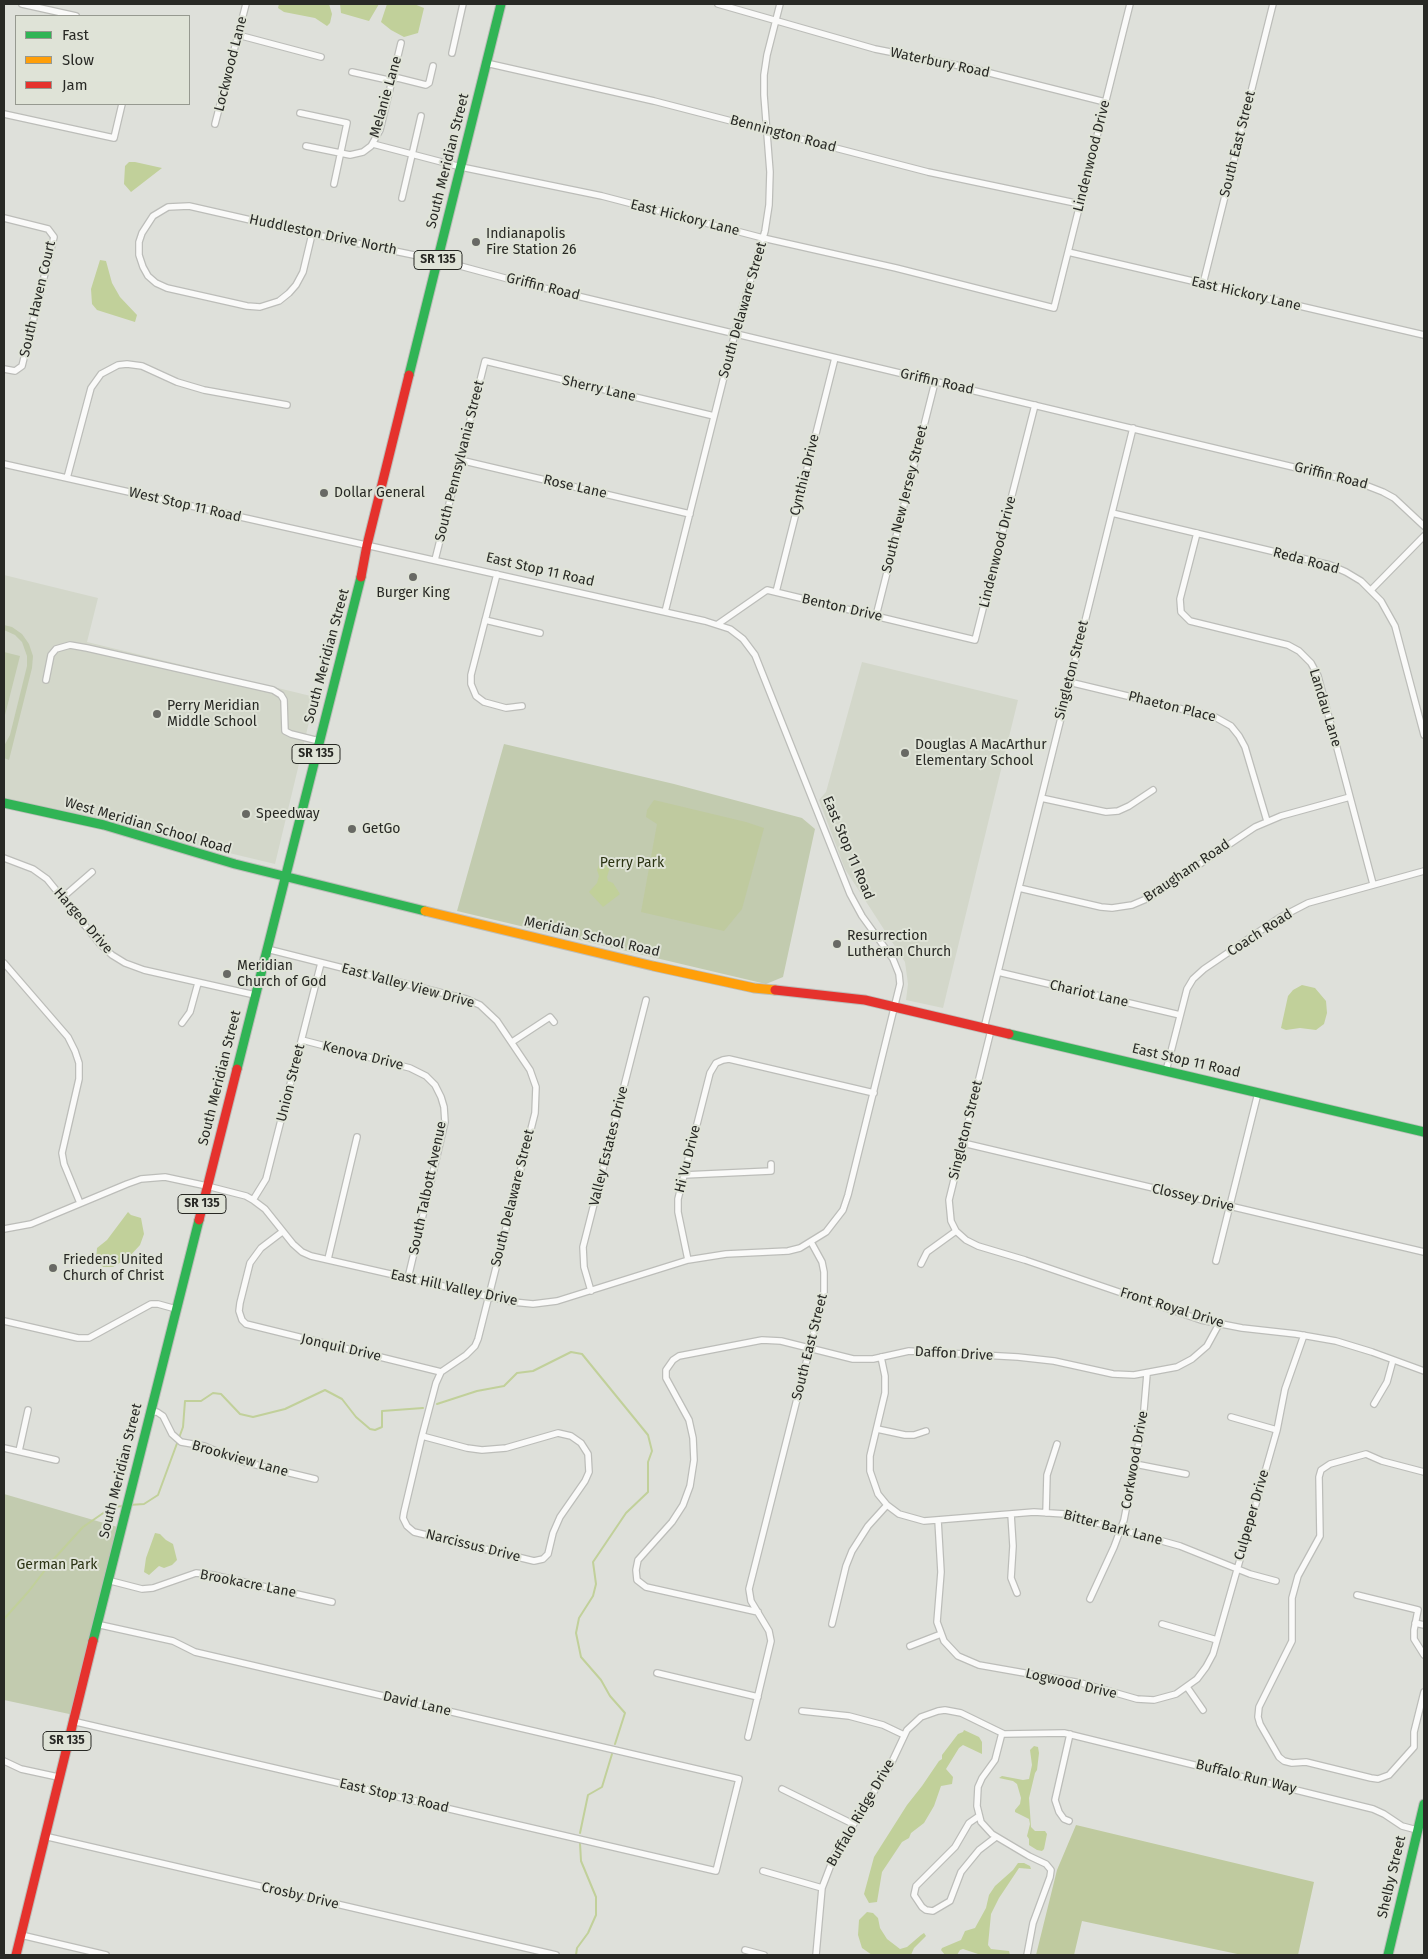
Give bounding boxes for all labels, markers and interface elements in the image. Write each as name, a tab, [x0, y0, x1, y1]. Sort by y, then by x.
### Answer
legend	[15, 15, 190, 105]
street label: Lockwood Lane	[211, 15, 251, 113]
text: Fast	[62, 26, 89, 44]
street label: Waterbury Road	[889, 44, 991, 82]
text: Slow	[62, 51, 94, 69]
street label: Melanie Lane	[366, 54, 406, 140]
text: Jam	[62, 76, 88, 94]
street label: South East Street	[1217, 89, 1259, 199]
street label: South Meridian Street	[423, 92, 473, 230]
street label: Lindenwood Drive	[1070, 98, 1114, 214]
street label: Bennington Road	[728, 112, 838, 156]
street label: East Hickory Lane	[629, 196, 741, 240]
street label: Huddleston Drive North	[248, 211, 398, 259]
place label: Indianapolis Fire Station 26	[486, 226, 576, 258]
marker: Indianapolis Fire Station 26	[470, 236, 482, 248]
street label: South Haven Court	[16, 239, 60, 359]
street label: South Delaware Street	[716, 240, 770, 380]
road number: SR 135	[414, 250, 462, 270]
street label: Griffin Road	[505, 270, 581, 304]
street label: East Hickory Lane	[1190, 273, 1302, 315]
street label: Griffin Road	[899, 365, 975, 399]
street label: Sherry Lane	[560, 372, 638, 406]
street label: South Pennsylvania Street	[432, 379, 488, 543]
street label: South New Jersey Street	[879, 423, 931, 575]
street label: Cynthia Drive	[787, 432, 823, 518]
street label: Griffin Road	[1293, 459, 1369, 493]
street label: Rose Lane	[542, 472, 608, 502]
street label: West Stop 11 Road	[127, 484, 243, 526]
place label: Dollar General	[334, 485, 425, 501]
marker: Dollar General	[318, 487, 330, 499]
street label: Lindenwood Drive	[976, 494, 1020, 610]
street label: Reda Road	[1271, 544, 1341, 578]
street label: East Stop 11 Road	[484, 549, 596, 591]
marker: Burger King	[407, 571, 419, 583]
place label: Burger King	[376, 585, 450, 601]
street label: South Meridian Street	[301, 587, 353, 725]
street label: Benton Drive	[800, 591, 884, 625]
street label: Singleton Street	[1052, 619, 1092, 721]
street label: Landau Lane	[1305, 667, 1345, 749]
street label: Phaeton Place	[1126, 688, 1218, 726]
place label: Perry Meridian Middle School	[167, 698, 260, 730]
marker: Perry Meridian Middle School	[151, 708, 163, 720]
place label: Douglas A MacArthur Elementary School	[915, 737, 1047, 770]
road number: SR 135	[292, 744, 340, 764]
marker: Douglas A MacArthur Elementary School	[899, 747, 911, 759]
street label: West Meridian School Road	[63, 794, 233, 858]
street label: East Stop 11 Road	[819, 794, 877, 902]
place label: Speedway	[256, 806, 320, 822]
marker: Speedway	[240, 808, 252, 820]
place label: GetGo	[362, 821, 401, 837]
marker: GetGo	[346, 823, 358, 835]
street label: Braugham Road	[1141, 836, 1233, 906]
park label: Perry Park	[600, 855, 664, 871]
street label: Hargeo Drive	[50, 885, 116, 957]
street label: Coach Road	[1224, 906, 1296, 960]
street label: Meridian School Road	[523, 913, 661, 961]
place label: Resurrection Lutheran Church	[847, 928, 951, 960]
marker: Resurrection Lutheran Church	[831, 938, 843, 950]
place label: Meridian Church of God	[237, 958, 327, 990]
street label: East Valley View Drive	[340, 960, 476, 1012]
marker: Meridian Church of God	[221, 968, 233, 980]
street label: Chariot Lane	[1048, 977, 1130, 1011]
street label: South Meridian Street	[195, 1009, 245, 1147]
street label: Kenova Drive	[321, 1038, 405, 1074]
street label: East Stop 11 Road	[1130, 1040, 1242, 1082]
street label: Union Street	[273, 1042, 309, 1124]
street label: Singleton Street	[946, 1079, 986, 1181]
street label: Valley Estates Drive	[586, 1084, 632, 1208]
street label: South Talbott Avenue	[406, 1120, 450, 1256]
street label: Hi Vu Drive	[671, 1123, 705, 1195]
street label: South Delaware Street	[488, 1128, 538, 1268]
street label: Clossey Drive	[1150, 1180, 1236, 1216]
road number: SR 135	[178, 1194, 226, 1214]
place label: Friedens United Church of Christ	[63, 1252, 164, 1284]
marker: Friedens United Church of Christ	[47, 1262, 59, 1274]
street label: East Hill Valley Drive	[389, 1266, 519, 1310]
street label: Front Royal Drive	[1118, 1284, 1226, 1332]
street label: South East Street	[789, 1292, 831, 1402]
street label: Jonquil Drive	[299, 1331, 383, 1365]
street label: Daffon Drive	[914, 1344, 994, 1364]
street label: South Meridian Street	[96, 1402, 146, 1540]
street label: Corkwood Drive	[1118, 1409, 1152, 1511]
street label: Brookview Lane	[190, 1437, 290, 1481]
street label: Culpeper Drive	[1231, 1468, 1273, 1562]
street label: Bitter Bark Lane	[1062, 1507, 1164, 1549]
street label: Narcissus Drive	[424, 1526, 522, 1566]
park label: German Park	[17, 1557, 97, 1573]
street label: Brookacre Lane	[198, 1566, 298, 1602]
street label: Logwood Drive	[1024, 1665, 1118, 1703]
street label: David Lane	[381, 1688, 453, 1720]
road number: SR 135	[43, 1732, 91, 1750]
street label: Buffalo Ridge Drive	[823, 1756, 899, 1870]
street label: Buffalo Run Way	[1194, 1756, 1298, 1798]
street label: East Stop 13 Road	[338, 1775, 450, 1817]
street label: Shelby Street	[1374, 1834, 1410, 1920]
street label: Crosby Drive	[260, 1879, 340, 1913]

